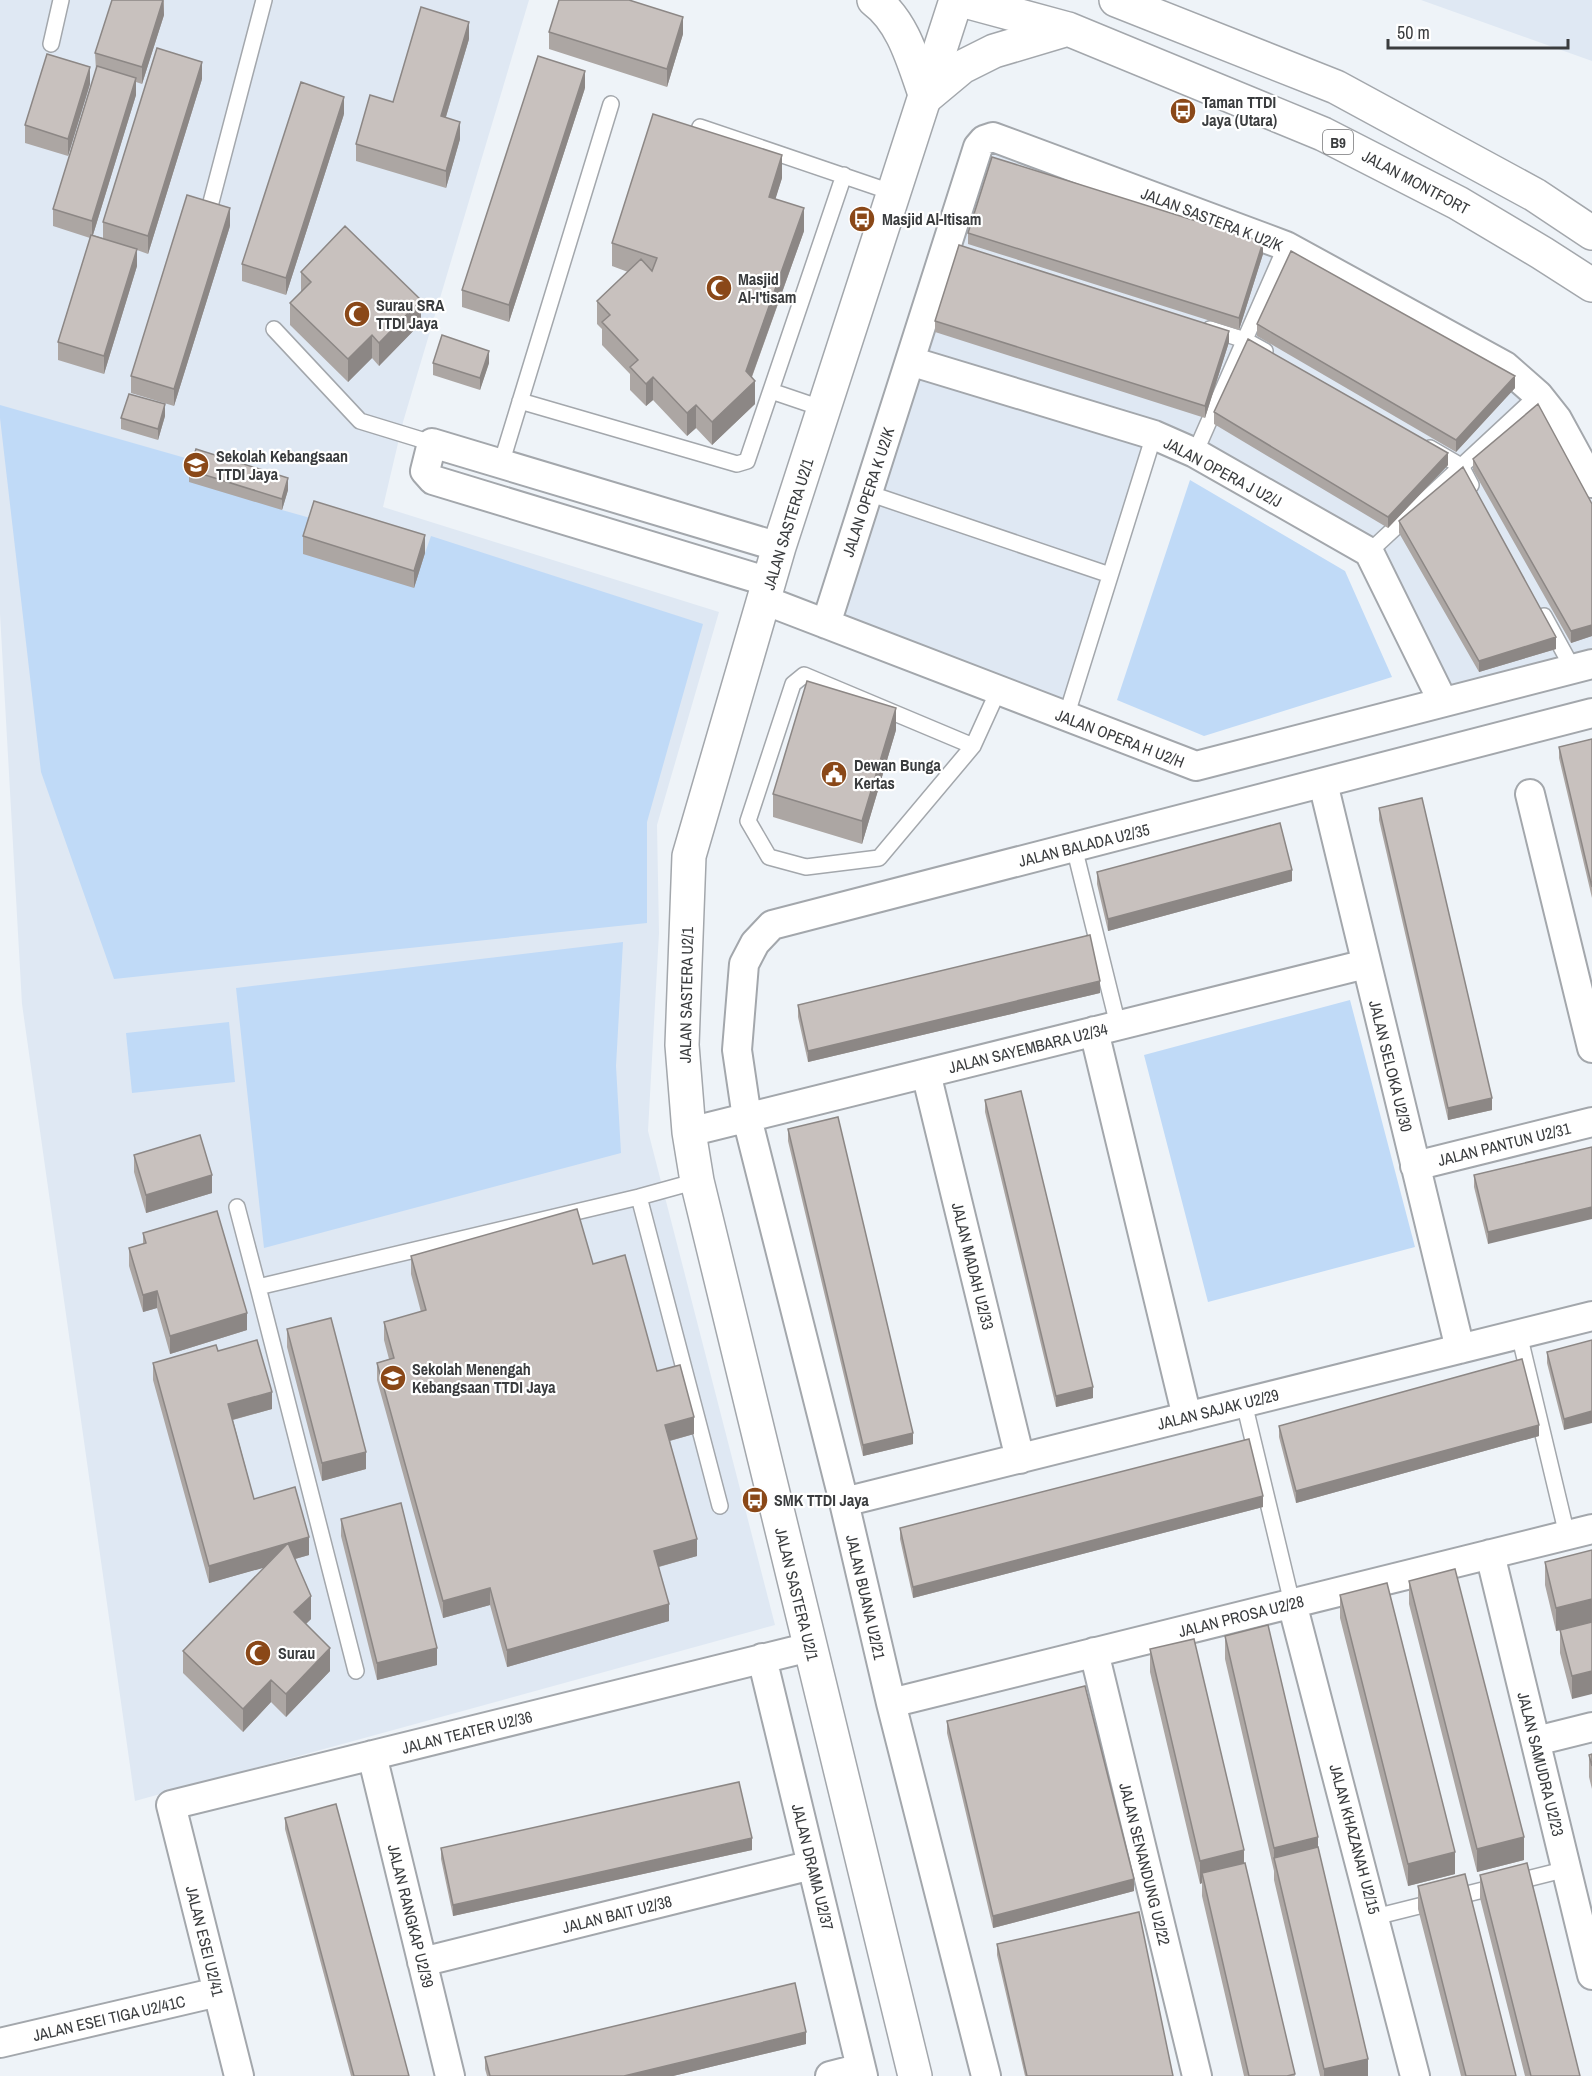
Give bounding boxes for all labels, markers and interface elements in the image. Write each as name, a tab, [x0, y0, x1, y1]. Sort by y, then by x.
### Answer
scale bar	[1388, 12, 1568, 50]
text: 50 m	[1397, 20, 1430, 45]
place label: Taman TTDI Jaya (Utara)	[1202, 91, 1277, 131]
bus stop icon: Taman TTDI Jaya (Utara)	[1168, 96, 1198, 126]
road number: B9	[1323, 130, 1353, 154]
street label: JALAN MONTFORT	[1358, 144, 1474, 220]
street label: JALAN SASTERA K U2/K	[1138, 182, 1286, 256]
bus stop icon: Masjid Al-Itisam	[847, 204, 877, 234]
place label: Masjid Al-Itisam	[882, 208, 981, 230]
place label: Masjid Al-I'tisam	[738, 268, 797, 308]
mosque icon: Masjid Al-I'tisam	[704, 273, 734, 303]
place label: Surau SRA TTDI Jaya	[376, 294, 445, 334]
mosque icon: Surau SRA TTDI Jaya	[342, 299, 372, 329]
street label: JALAN OPERA K U2/K	[837, 424, 899, 560]
street label: JALAN OPERA J U2/J	[1160, 432, 1286, 512]
place label: Sekolah Kebangsaan TTDI Jaya	[216, 445, 348, 485]
school or university icon: Sekolah Kebangsaan TTDI Jaya	[181, 450, 211, 480]
street label: JALAN SASTERA U2/1	[758, 455, 819, 592]
street label: JALAN OPERA H U2/H	[1052, 703, 1188, 773]
place label: Dewan Bunga Kertas	[854, 754, 941, 794]
public building icon: Dewan Bunga Kertas	[819, 759, 849, 789]
street label: JALAN BALADA U2/35	[1016, 818, 1152, 872]
street label: JALAN SASTERA U2/1	[674, 926, 698, 1063]
street label: JALAN SELOKA U2/30	[1364, 998, 1418, 1134]
street label: JALAN SAYEMBARA U2/34	[946, 1018, 1110, 1078]
street label: JALAN PANTUN U2/31	[1435, 1117, 1573, 1171]
street label: JALAN MADAH U2/33	[947, 1200, 999, 1332]
place label: Sekolah Menengah Kebangsaan TTDI Jaya	[412, 1358, 556, 1398]
school or university icon: Sekolah Menengah Kebangsaan TTDI Jaya	[378, 1363, 408, 1393]
street label: JALAN SAJAK U2/29	[1155, 1383, 1281, 1435]
bus stop icon: SMK TTDI Jaya	[740, 1485, 770, 1515]
place label: SMK TTDI Jaya	[774, 1489, 869, 1511]
street label: JALAN SASTERA U2/1	[770, 1525, 824, 1663]
street label: JALAN BUANA U2/21	[841, 1532, 891, 1662]
street label: JALAN PROSA U2/28	[1176, 1590, 1306, 1642]
mosque icon: Surau	[243, 1638, 273, 1668]
place label: Surau	[278, 1642, 315, 1664]
street label: JALAN SAMUDRA U2/23	[1512, 1690, 1570, 1838]
street label: JALAN TEATER U2/36	[399, 1705, 535, 1759]
street label: JALAN KHAZANAH U2/15	[1324, 1761, 1386, 1917]
street label: JALAN SENANDUNG U2/22	[1114, 1780, 1176, 1948]
street label: JALAN DRAMA U2/37	[787, 1801, 839, 1933]
street label: JALAN RANGKAP U2/39	[383, 1842, 439, 1990]
street label: JALAN ESEI U2/41	[181, 1883, 230, 1999]
street label: JALAN BAIT U2/38	[560, 1890, 674, 1938]
street label: JALAN ESEI TIGA U2/41C	[31, 1990, 187, 2046]

